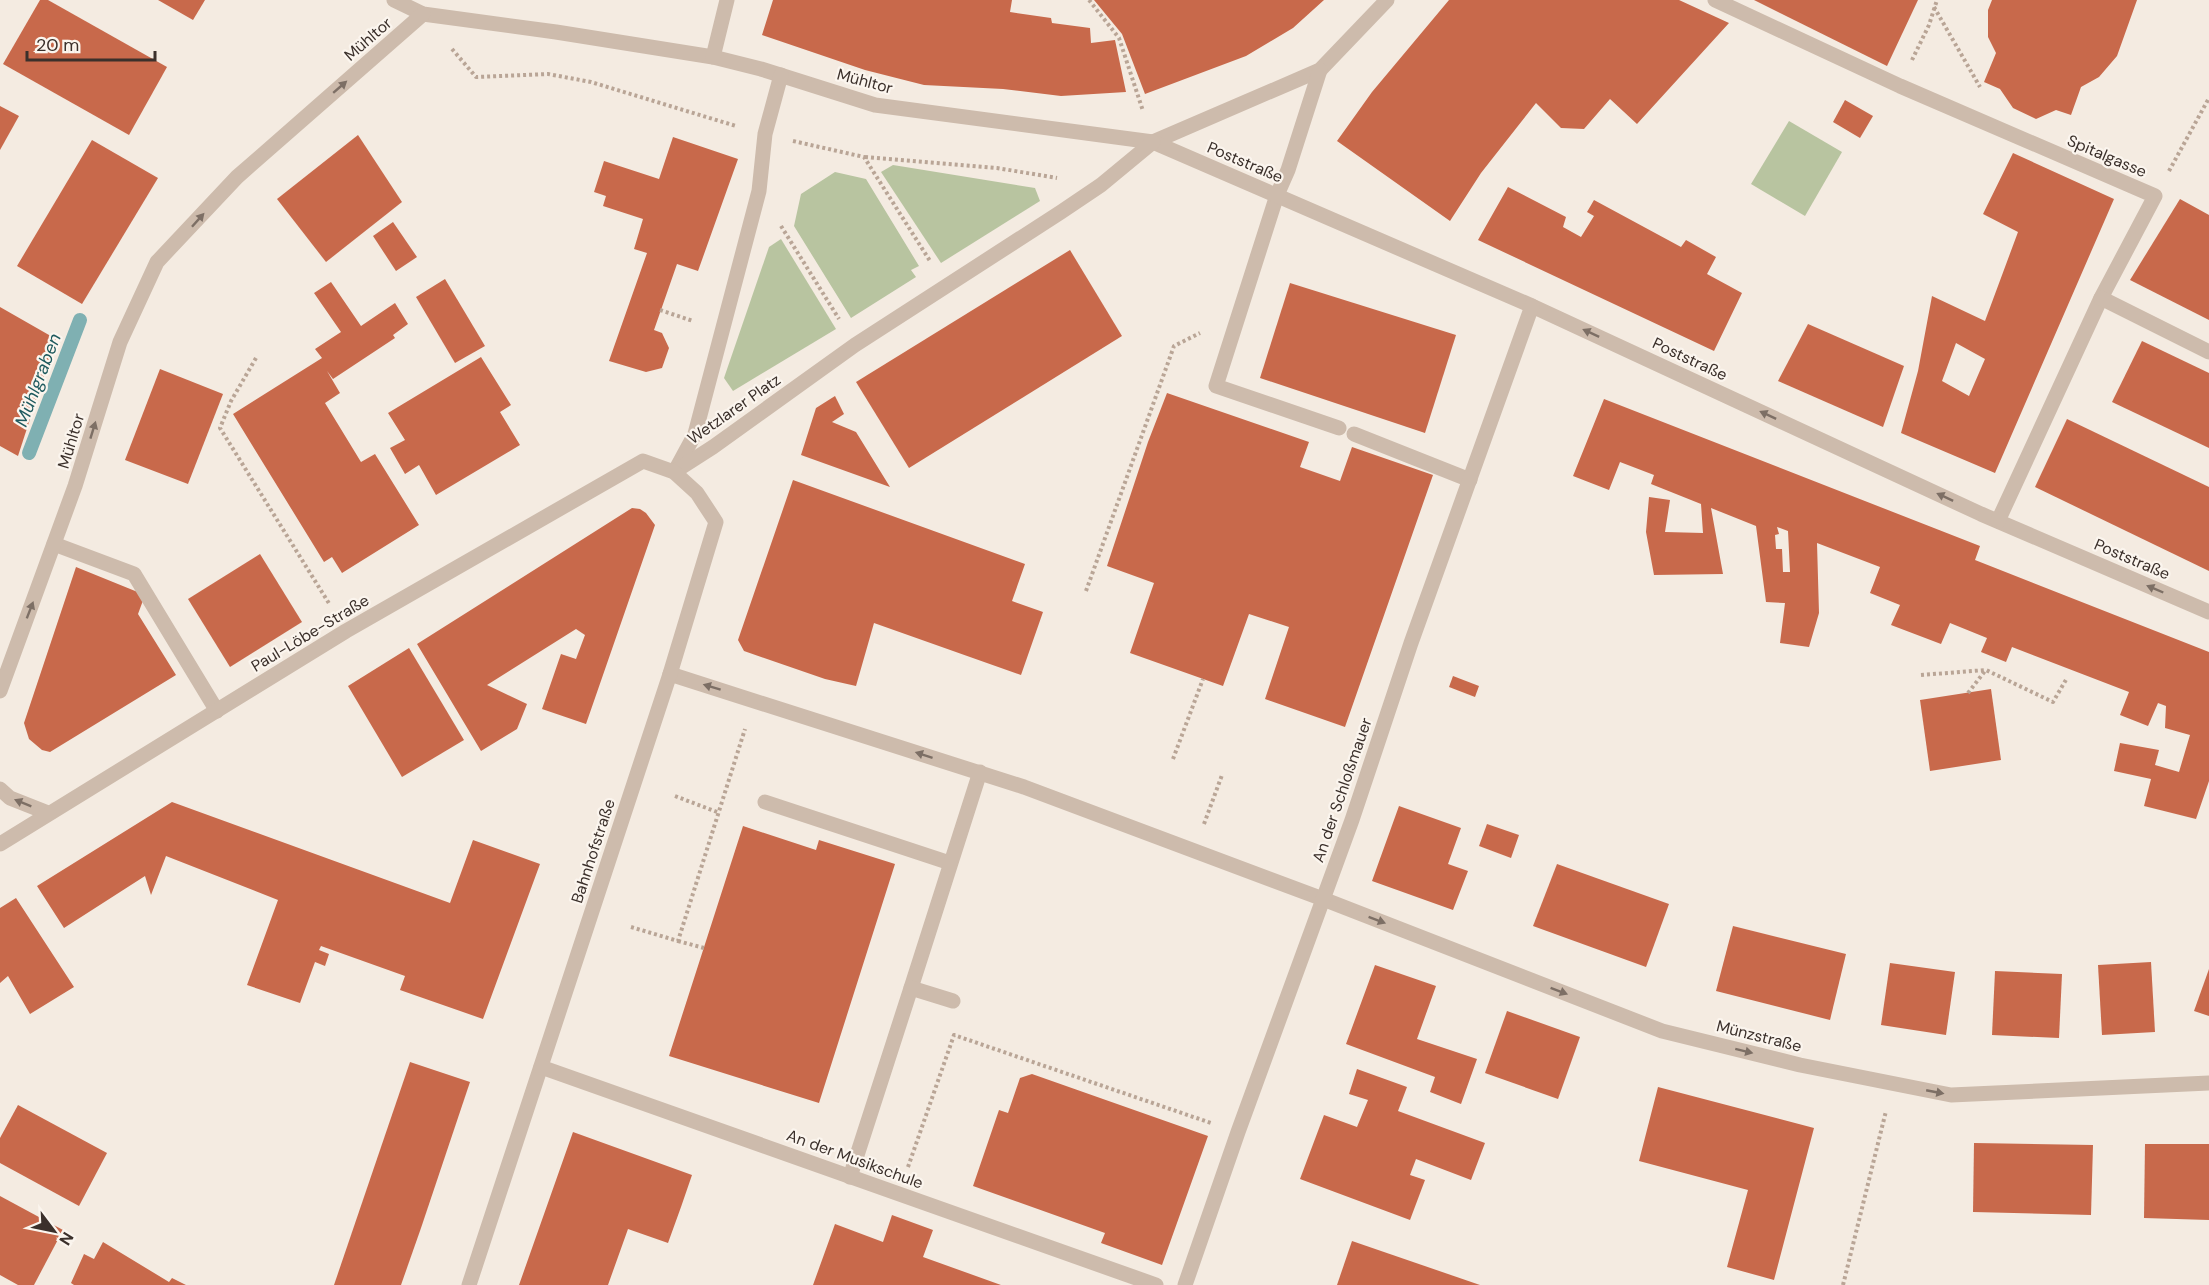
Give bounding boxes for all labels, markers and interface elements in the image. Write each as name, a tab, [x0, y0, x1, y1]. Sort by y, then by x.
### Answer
street label: Mühltor	[340, 12, 396, 66]
scale bar	[27, 24, 154, 62]
text: 20 m	[36, 33, 79, 57]
street label: Mühltor	[835, 63, 895, 99]
one-way arrow	[332, 81, 347, 94]
street label: Spitalgasse	[2064, 130, 2150, 182]
street label: Poststraße	[1204, 137, 1286, 187]
one-way arrow	[191, 213, 204, 228]
one-way arrow	[1583, 329, 1600, 338]
water label: Mühlgraben	[9, 330, 67, 430]
street label: Poststraße	[1649, 333, 1731, 385]
street label: Wetzlarer Platz	[683, 369, 785, 449]
one-way arrow	[1759, 410, 1777, 419]
street label: Mühltor	[53, 411, 89, 471]
one-way arrow	[89, 421, 98, 439]
one-way arrow	[1935, 492, 1953, 502]
street label: Poststraße	[2091, 534, 2173, 584]
one-way arrow	[2146, 584, 2164, 594]
street label: Paul-Löbe-Straße	[247, 590, 373, 676]
one-way arrow	[25, 601, 35, 619]
one-way arrow	[703, 682, 721, 691]
street label: An der Schloßmauer	[1307, 715, 1377, 865]
one-way arrow	[915, 749, 933, 759]
street label: Bahnhofstraße	[566, 796, 620, 906]
one-way arrow	[14, 798, 32, 807]
one-way arrow	[1368, 916, 1386, 925]
one-way arrow	[1550, 987, 1568, 996]
street label: Münzstraße	[1714, 1015, 1804, 1057]
one-way arrow	[1735, 1047, 1753, 1057]
one-way arrow	[1925, 1088, 1944, 1097]
street label: An der Musikschule	[784, 1125, 926, 1193]
north arrow	[24, 1201, 84, 1261]
text: N	[54, 1228, 78, 1249]

